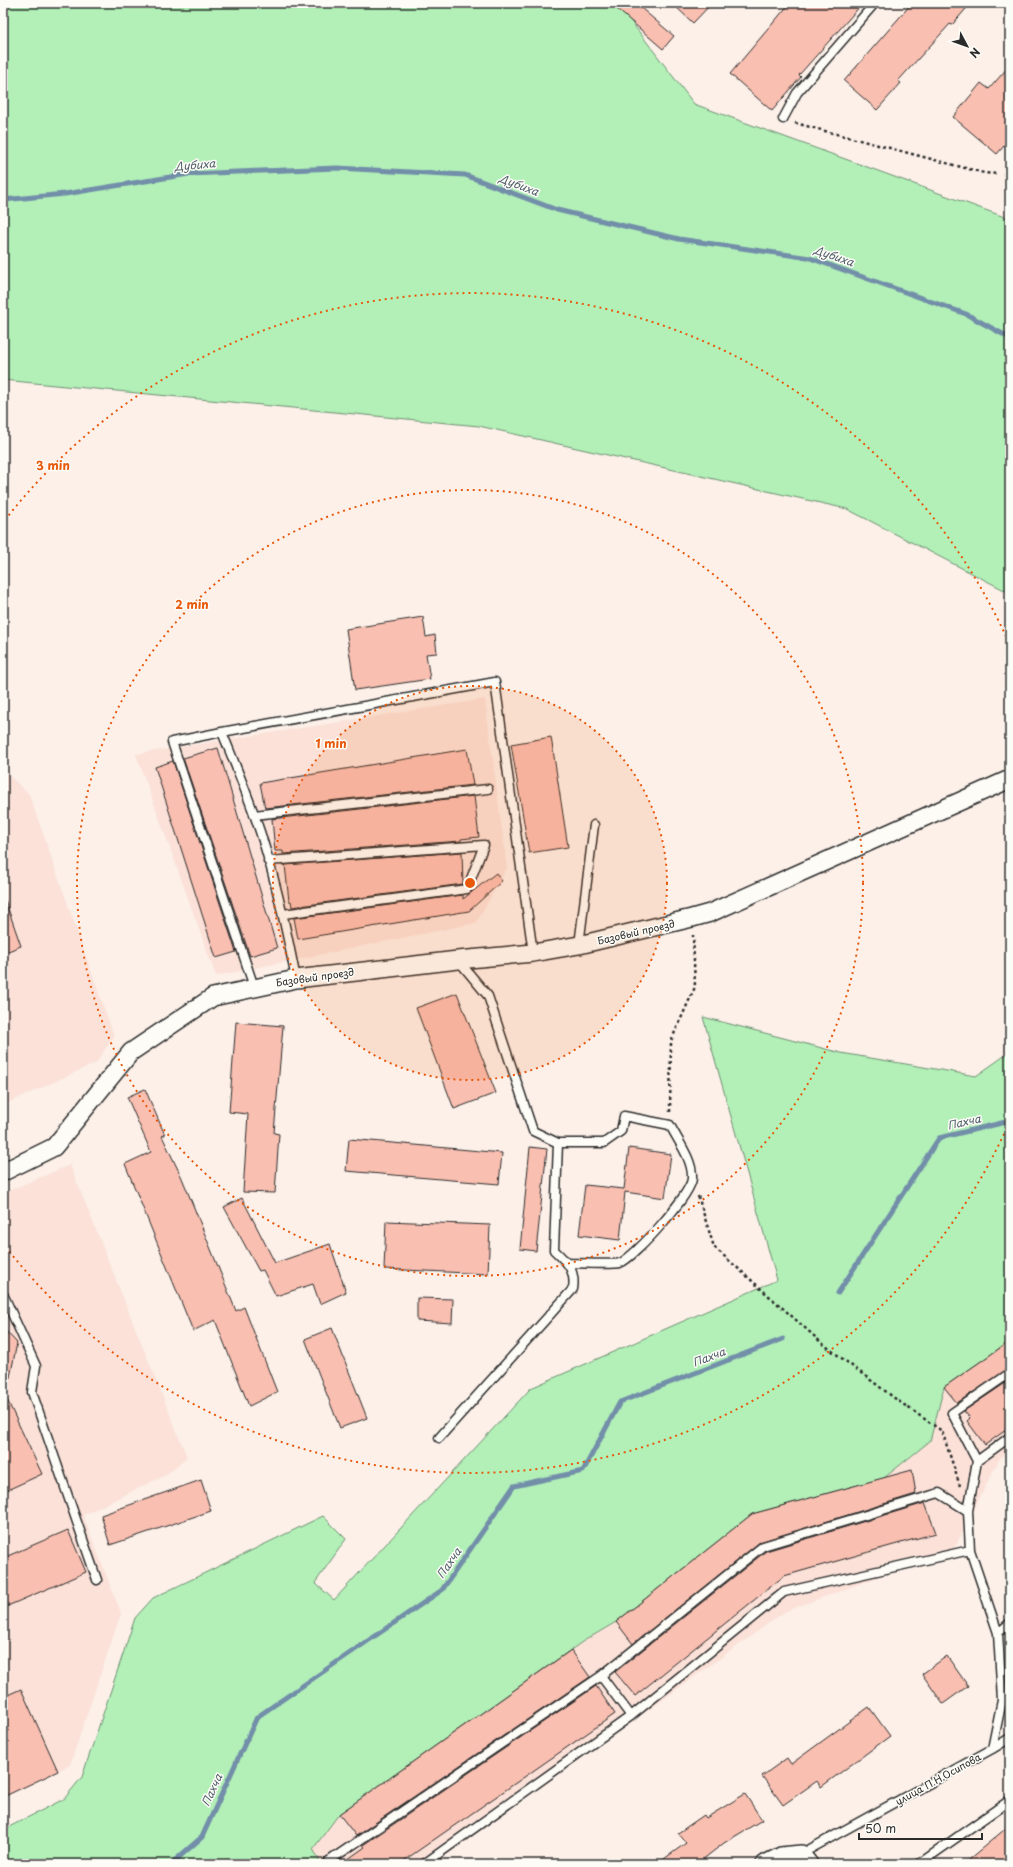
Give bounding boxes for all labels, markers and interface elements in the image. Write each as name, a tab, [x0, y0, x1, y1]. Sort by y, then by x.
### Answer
north arrow	[947, 26, 987, 66]
text: N	[965, 44, 984, 62]
water label: Дубиха	[173, 154, 217, 175]
water label: Дубиха	[496, 169, 542, 200]
water label: Дубиха	[811, 241, 857, 271]
text: 3 min	[36, 456, 70, 474]
text: 2 min	[175, 595, 209, 613]
text: 1 min	[315, 734, 347, 752]
centre of rings	[463, 876, 477, 890]
street label: Базовый проезд	[596, 915, 676, 948]
street label: Базовый проезд	[275, 964, 355, 989]
water label: Пахча	[945, 1109, 983, 1134]
water label: Пахча	[690, 1342, 729, 1371]
water label: Пахча	[432, 1543, 466, 1581]
street label: улица П.Н.Осипова	[892, 1748, 984, 1808]
water label: Пахча	[197, 1770, 227, 1809]
scale bar	[859, 1815, 982, 1841]
text: 50 m	[865, 1819, 896, 1837]

